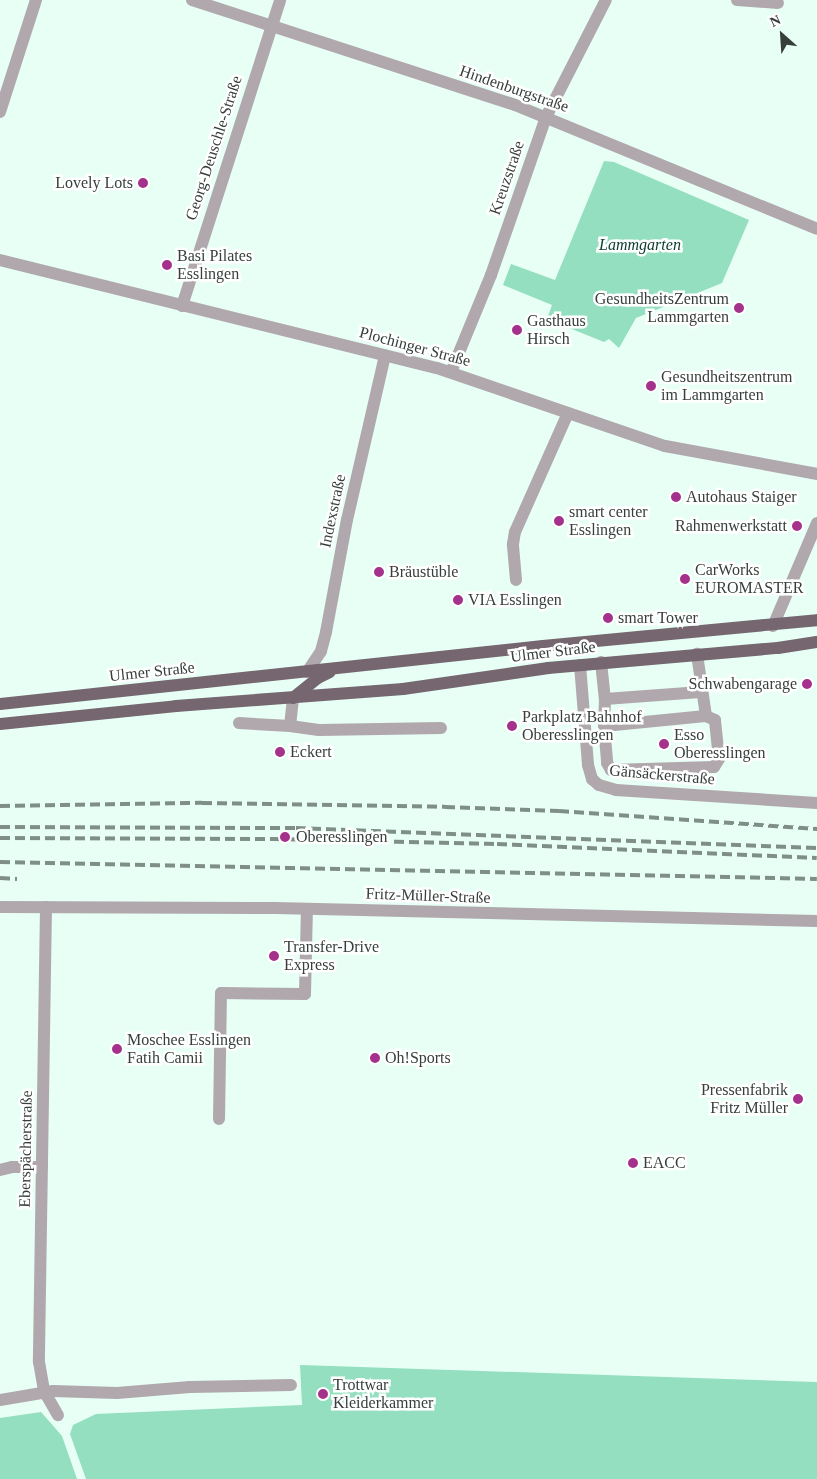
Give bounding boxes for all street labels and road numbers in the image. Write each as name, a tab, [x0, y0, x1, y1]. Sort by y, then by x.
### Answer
street label: Hindenburgstraße	[457, 61, 571, 117]
street label: Georg-Deuschle-Straße	[182, 73, 246, 223]
street label: Kreuzstraße	[485, 138, 529, 218]
street label: Plochinger Straße	[357, 323, 473, 371]
street label: Indexstraße	[316, 473, 350, 549]
street label: Ulmer Straße	[509, 637, 597, 667]
street label: Ulmer Straße	[108, 658, 196, 686]
street label: Gänsäckerstraße	[609, 761, 715, 789]
street label: Fritz-Müller-Straße	[365, 884, 491, 908]
street label: Eberspächerstraße	[15, 1090, 37, 1208]

